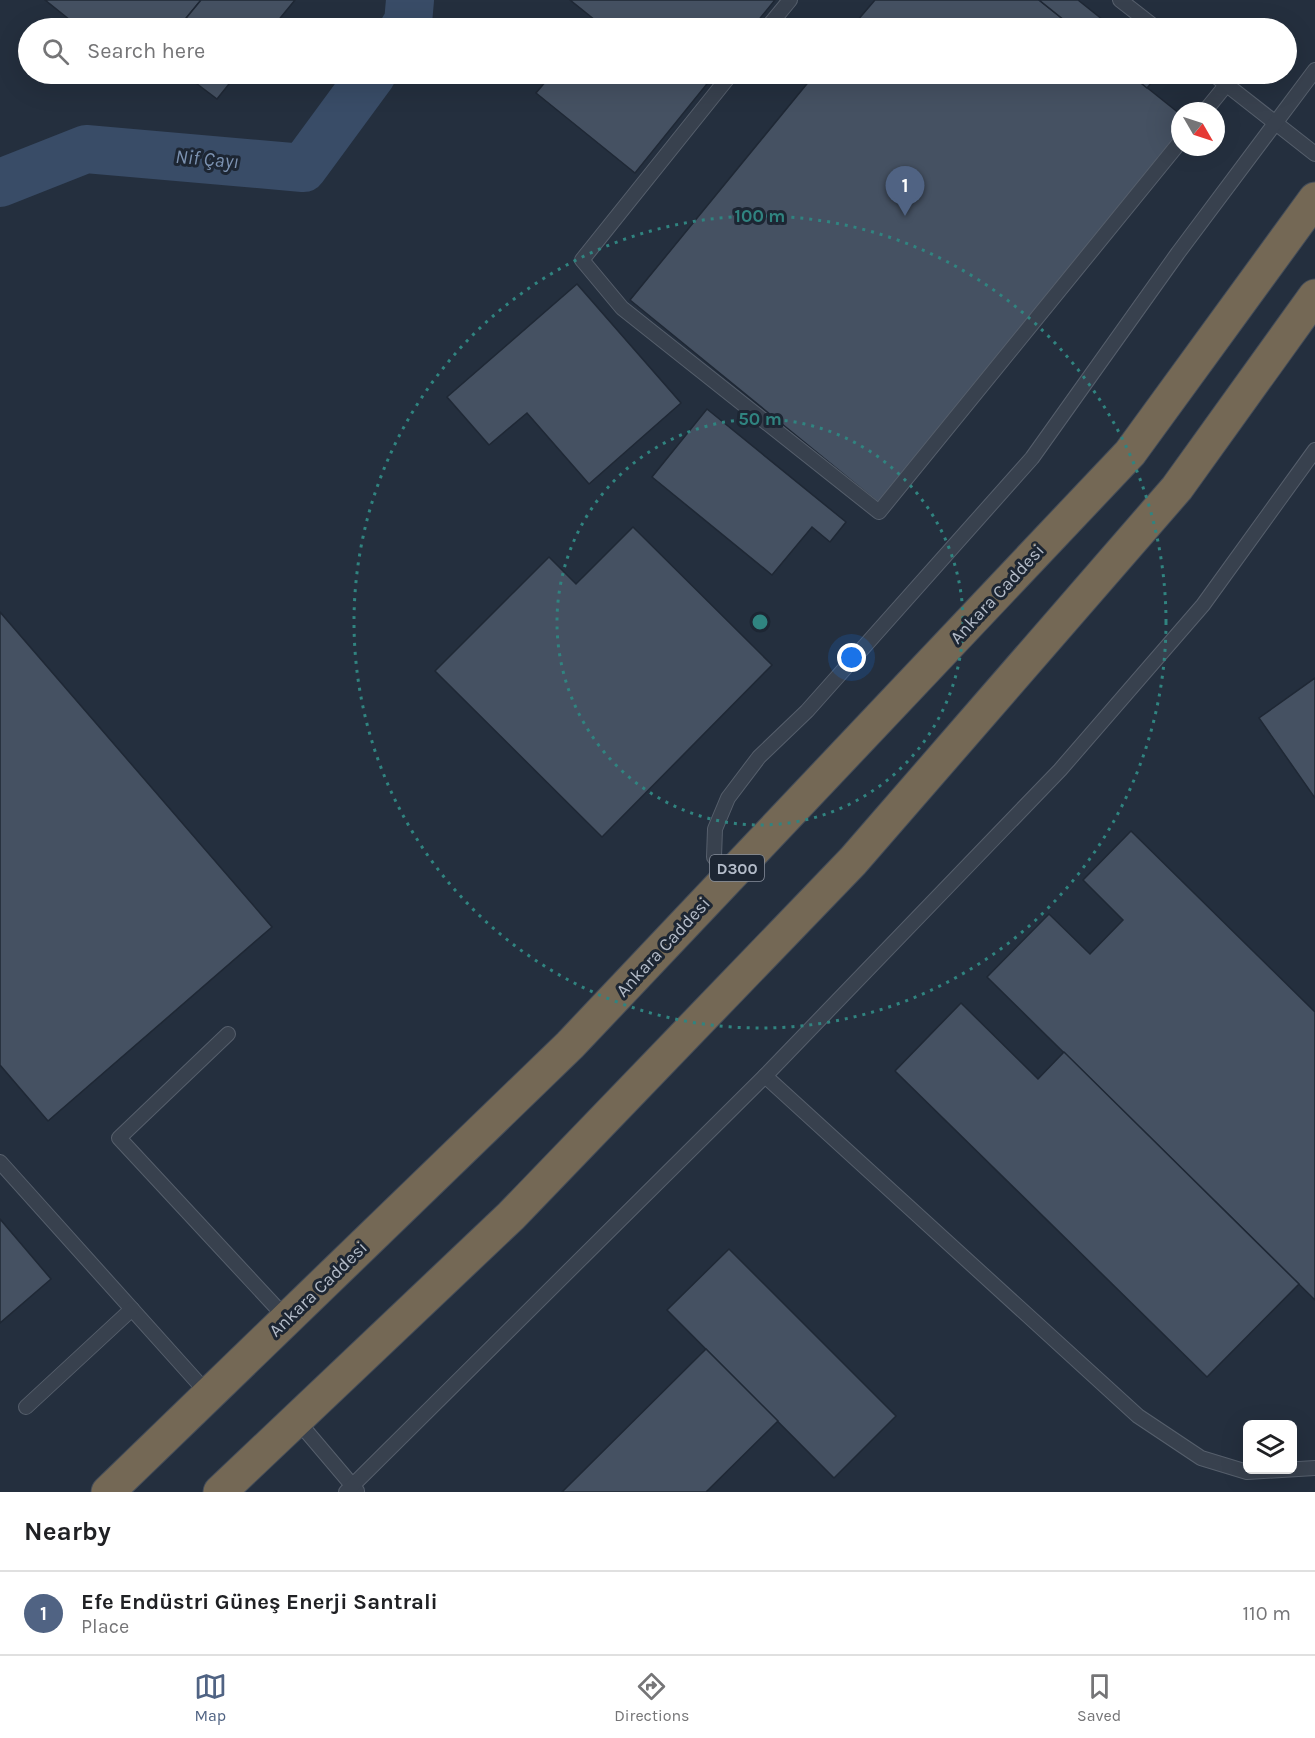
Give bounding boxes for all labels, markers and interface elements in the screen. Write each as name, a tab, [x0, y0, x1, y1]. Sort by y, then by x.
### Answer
search box	[18, 18, 1297, 84]
icon: search	[39, 35, 72, 68]
text: Search here	[87, 38, 205, 64]
north arrow	[1171, 102, 1225, 156]
water label: Nif Çayı	[174, 145, 240, 173]
pin: 1	[886, 166, 924, 216]
text: 100 m	[735, 205, 785, 227]
text: 50 m	[738, 408, 782, 430]
street label: Ankara Caddesi	[945, 540, 1049, 648]
centre of rings	[750, 612, 770, 632]
your location	[837, 643, 866, 672]
road number: D300	[710, 855, 764, 881]
street label: Ankara Caddesi	[611, 893, 715, 1001]
street label: Ankara Caddesi	[264, 1237, 372, 1341]
map controls	[1243, 1420, 1297, 1474]
button: layers	[1243, 1420, 1297, 1474]
text: Nearby	[24, 1516, 111, 1547]
text: Efe Endüstri Güneş Enerji Santrali	[81, 1589, 438, 1615]
text: 1	[40, 1602, 47, 1625]
text: 110 m	[1242, 1602, 1291, 1625]
text: Place	[81, 1615, 129, 1638]
tab: Map	[194, 1670, 227, 1725]
tab: Directions	[614, 1670, 689, 1725]
tab: Saved	[1077, 1670, 1121, 1725]

